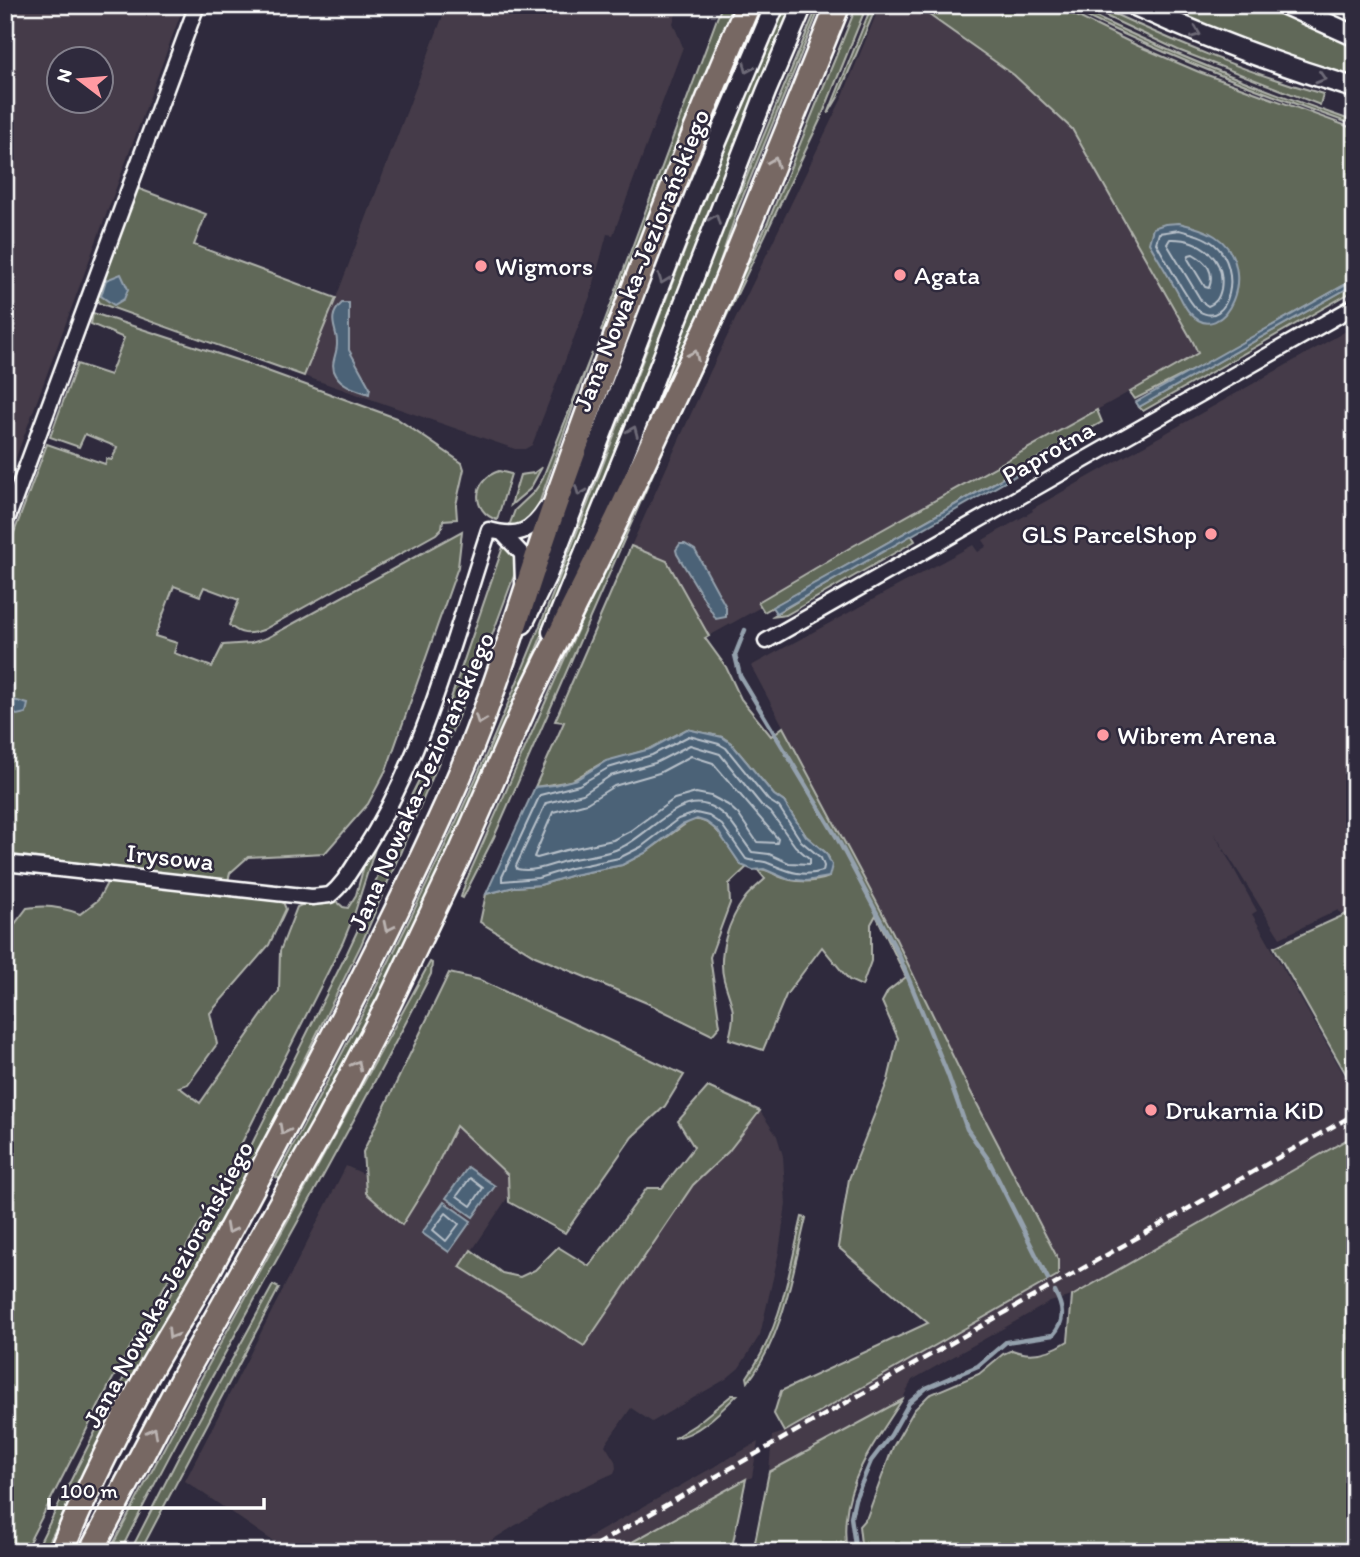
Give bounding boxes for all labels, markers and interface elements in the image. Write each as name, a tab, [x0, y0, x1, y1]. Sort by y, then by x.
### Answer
one-way arrow	[1189, 25, 1201, 39]
north arrow	[46, 46, 116, 116]
one-way arrow	[742, 61, 756, 73]
text: N	[51, 66, 77, 85]
one-way arrow	[1315, 69, 1327, 84]
street label: Jana Nowaka-Jeziorańskiego	[566, 104, 716, 416]
one-way arrow	[766, 157, 780, 169]
one-way arrow	[707, 214, 721, 226]
place label: Wigmors	[495, 250, 593, 282]
marker: Wigmors	[473, 258, 489, 274]
place label: Agata	[914, 259, 980, 291]
marker: Agata	[892, 267, 908, 283]
one-way arrow	[657, 272, 671, 284]
one-way arrow	[686, 350, 700, 362]
street label: Paprotna	[996, 412, 1101, 491]
one-way arrow	[624, 426, 638, 438]
one-way arrow	[575, 484, 589, 496]
place label: GLS ParcelShop	[1021, 518, 1197, 550]
marker: GLS ParcelShop	[1203, 526, 1219, 542]
street label: Jana Nowaka-Jeziorańskiego	[341, 627, 501, 935]
one-way arrow	[475, 713, 489, 725]
place label: Wibrem Arena	[1117, 719, 1277, 751]
marker: Wibrem Arena	[1095, 727, 1111, 743]
street label: Irysowa	[125, 837, 215, 878]
one-way arrow	[382, 920, 396, 932]
one-way arrow	[349, 1060, 362, 1072]
place label: Drukarnia KiD	[1165, 1094, 1324, 1126]
marker: Drukarnia KiD	[1143, 1102, 1159, 1118]
one-way arrow	[279, 1123, 293, 1135]
street label: Jana Nowaka-Jeziorańskiego	[76, 1135, 260, 1433]
one-way arrow	[225, 1222, 238, 1234]
one-way arrow	[168, 1326, 181, 1339]
one-way arrow	[145, 1427, 159, 1439]
scale bar	[49, 1466, 264, 1510]
text: 100 m	[60, 1478, 118, 1503]

